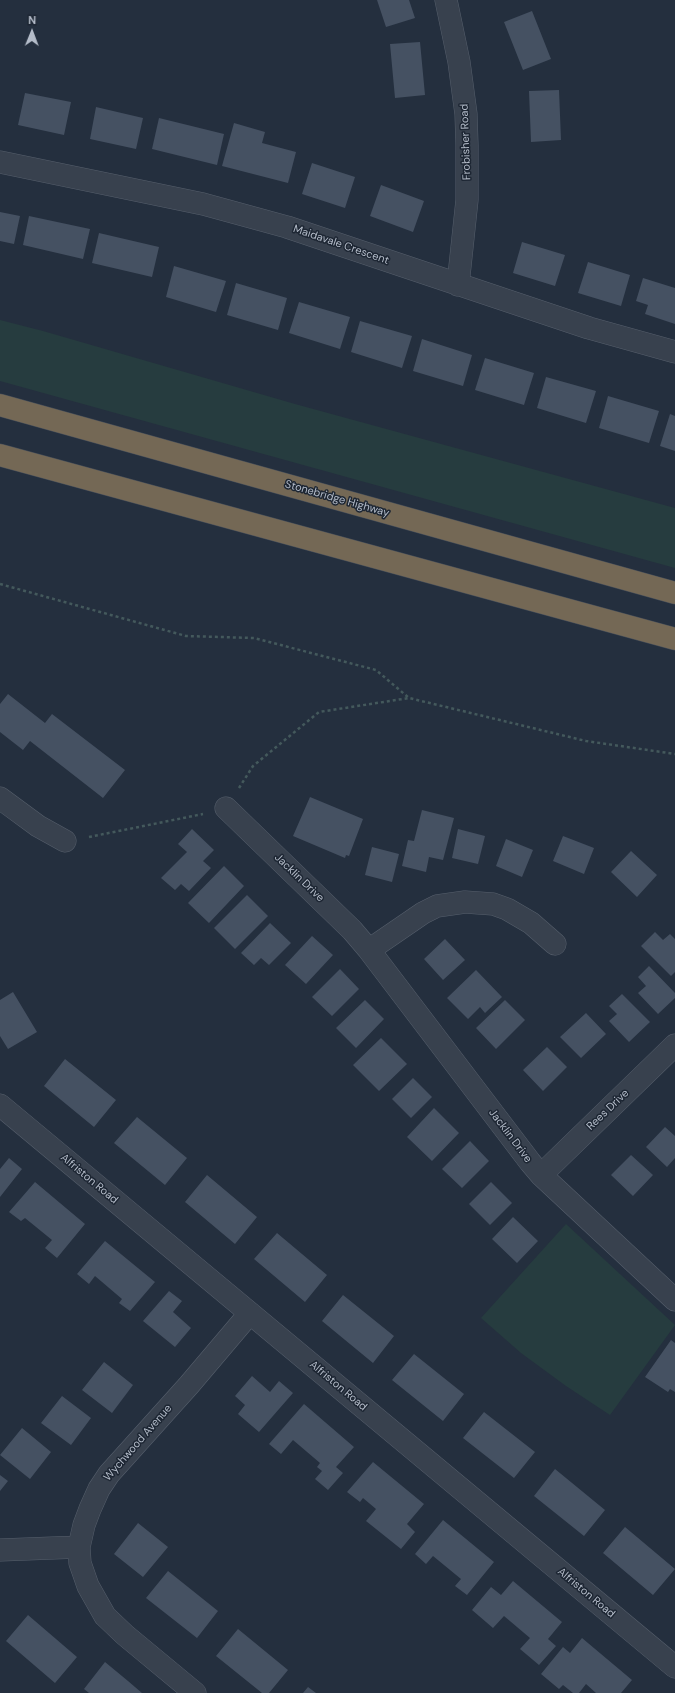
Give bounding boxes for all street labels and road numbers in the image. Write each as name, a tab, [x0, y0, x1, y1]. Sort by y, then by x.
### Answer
street label: Frobisher Road	[458, 104, 474, 180]
street label: Maidavale Crescent	[291, 222, 391, 268]
street label: Stonebridge Highway	[283, 478, 391, 520]
street label: Jacklin Drive	[271, 851, 327, 905]
street label: Rees Drive	[584, 1087, 632, 1133]
street label: Jacklin Drive	[486, 1107, 534, 1165]
street label: Alfriston Road	[58, 1151, 120, 1207]
street label: Alfriston Road	[307, 1358, 369, 1414]
street label: Wychwood Avenue	[101, 1402, 175, 1484]
street label: Alfriston Road	[555, 1565, 617, 1621]

